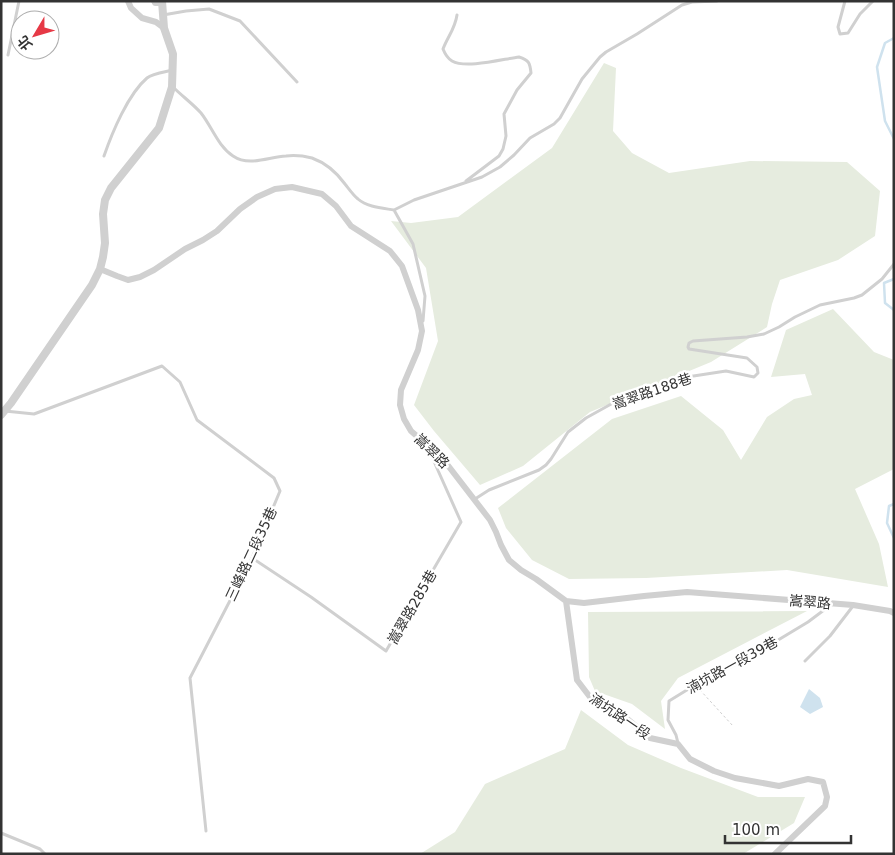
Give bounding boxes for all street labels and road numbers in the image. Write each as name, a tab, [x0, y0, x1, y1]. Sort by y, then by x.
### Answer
street label: 嵩翠路188巷	[610, 370, 694, 412]
street label: 嵩翠路	[411, 431, 453, 471]
street label: 三峰路二段35巷	[222, 504, 280, 604]
street label: 嵩翠路285巷	[384, 567, 440, 647]
street label: 嵩翠路	[788, 592, 832, 612]
street label: 湳坑路一段39巷	[684, 633, 780, 697]
street label: 湳坑路一段	[587, 690, 653, 742]

